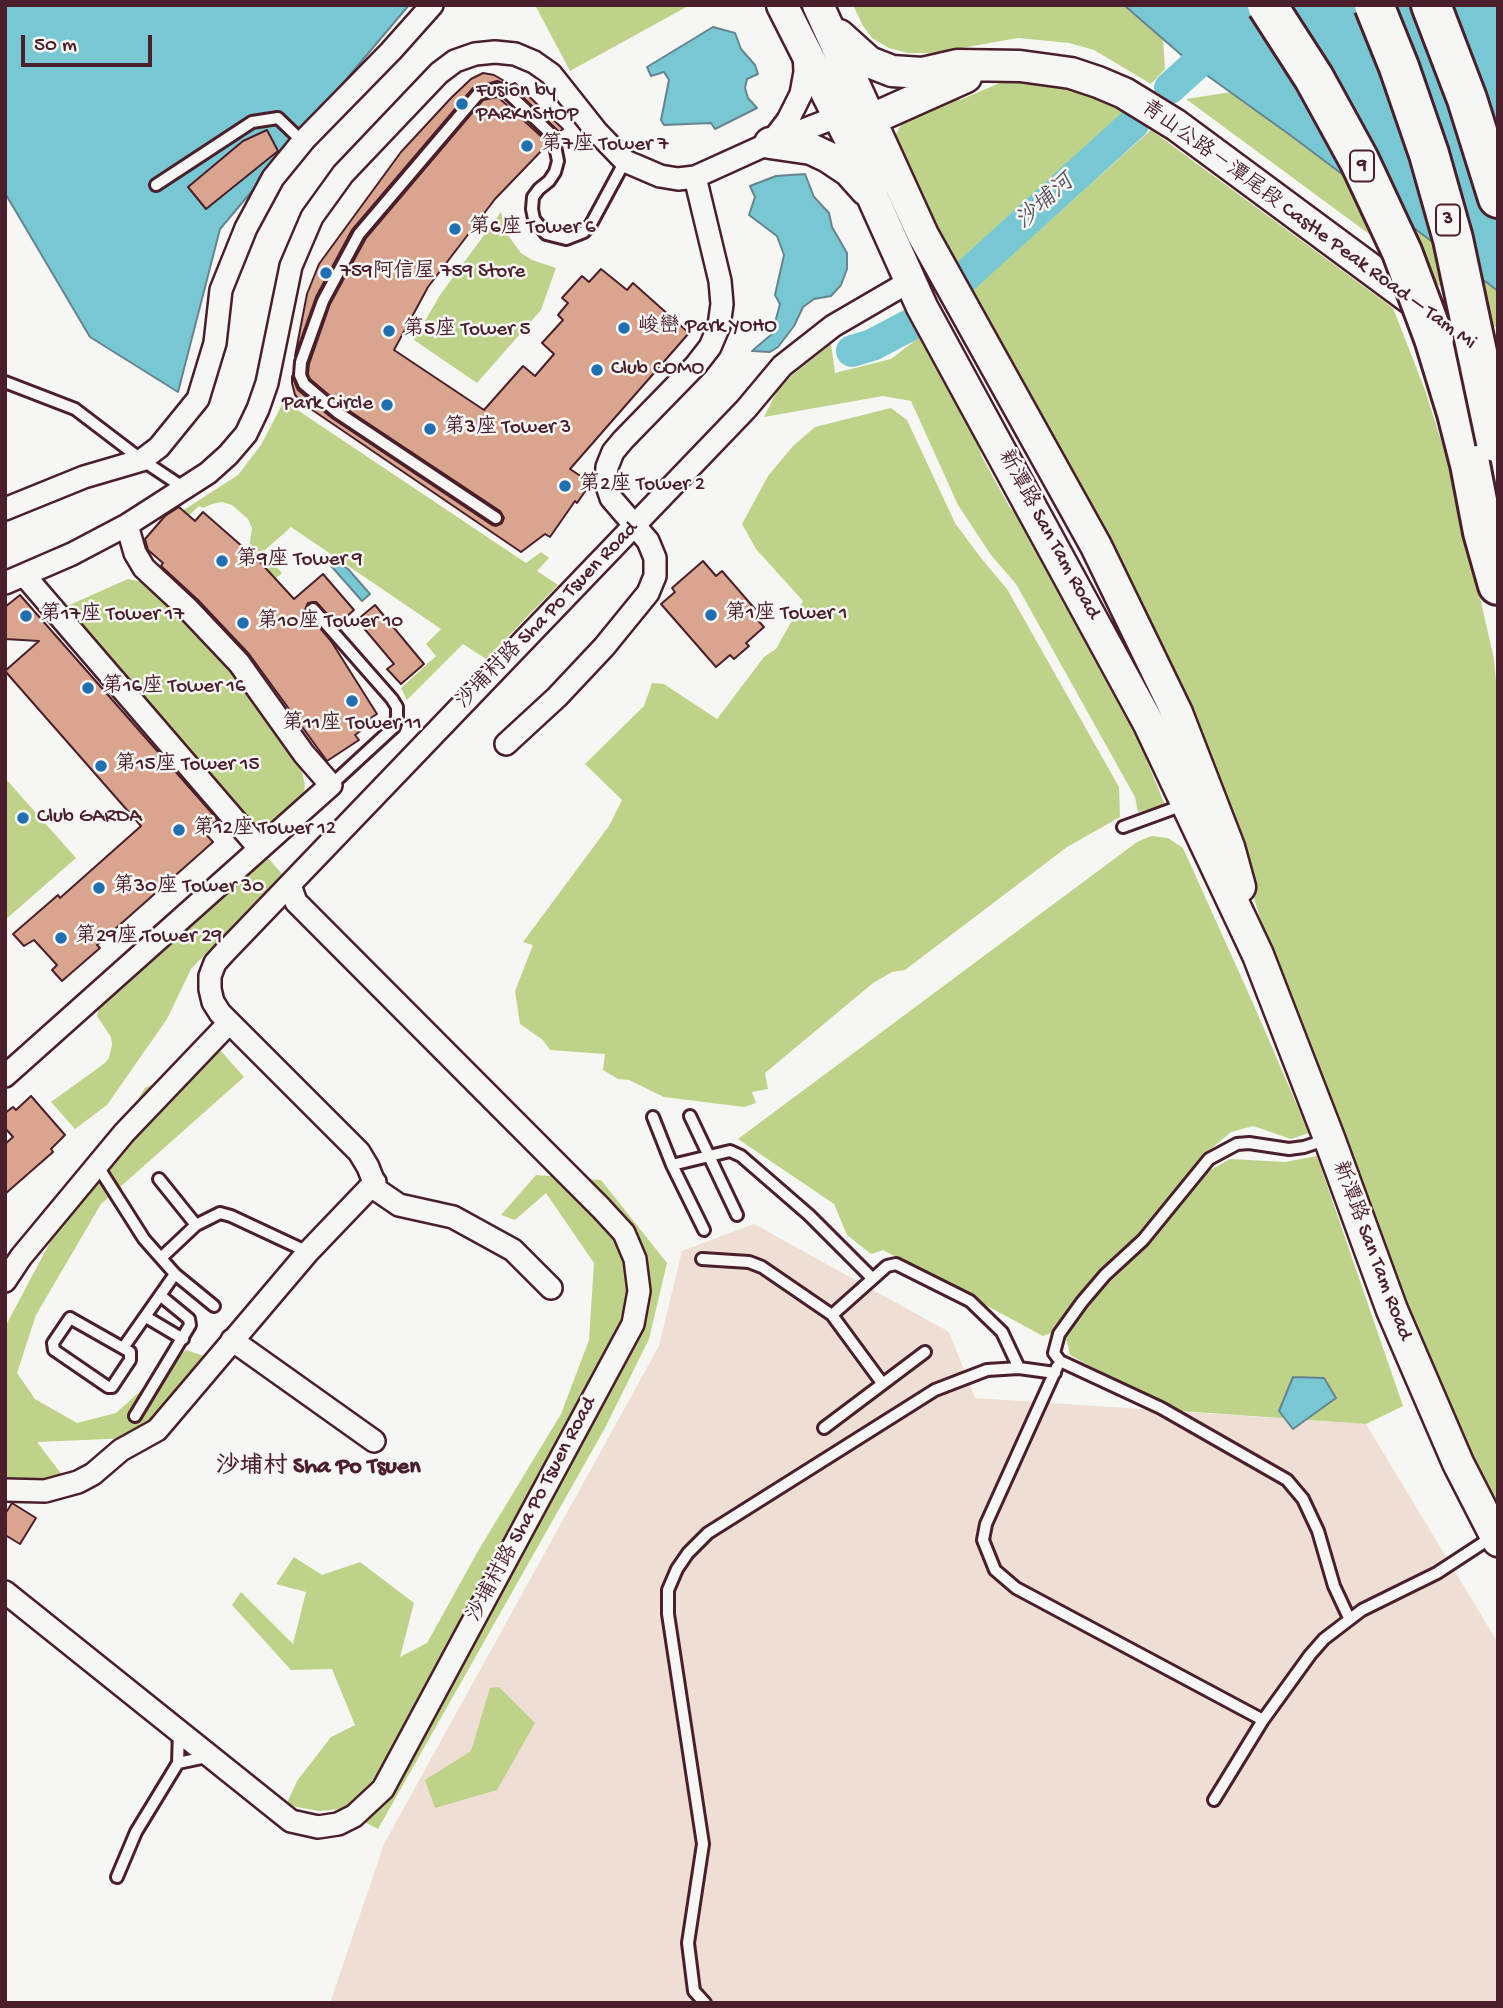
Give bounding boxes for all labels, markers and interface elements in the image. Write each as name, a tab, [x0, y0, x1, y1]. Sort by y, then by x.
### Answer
scale bar	[24, 21, 156, 65]
text: 50 m	[34, 34, 77, 59]
place label: Fusion by PARKnSHOP	[476, 79, 578, 129]
marker: Fusion by PARKnSHOP	[454, 96, 470, 112]
street label: 青山公路－潭尾段 Castle Peak Road – Tam Mi	[1135, 96, 1481, 356]
place label: 第7座 Tower 7	[541, 133, 668, 159]
marker: 第7座 Tower 7	[519, 138, 535, 154]
road number: 9	[1350, 150, 1374, 182]
water label: 沙埔河	[1011, 170, 1081, 236]
road number: 3	[1436, 204, 1460, 235]
place label: 第6座 Tower 6	[469, 216, 596, 242]
marker: 第6座 Tower 6	[447, 221, 463, 237]
place label: 759阿信屋 759 Store	[340, 260, 525, 286]
marker: 759阿信屋 759 Store	[318, 265, 334, 281]
place label: 峻巒 Park YOHO	[638, 315, 777, 341]
place label: 第5座 Tower 5	[403, 318, 531, 344]
marker: 峻巒 Park YOHO	[616, 320, 632, 336]
marker: 第5座 Tower 5	[381, 323, 397, 339]
place label: Club COMO	[611, 357, 704, 383]
marker: Club COMO	[589, 362, 605, 378]
place label: Park Circle	[282, 392, 373, 418]
marker: Park Circle	[379, 397, 395, 413]
place label: 第3座 Tower 3	[444, 416, 571, 442]
marker: 第3座 Tower 3	[422, 421, 438, 437]
street label: 新潭路 San Tam Road	[991, 446, 1105, 624]
place label: 第2座 Tower 2	[579, 473, 705, 499]
marker: 第2座 Tower 2	[557, 478, 573, 494]
street label: 沙埔村路 Sha Po Tsuen Road	[452, 517, 644, 715]
place label: 第9座 Tower 9	[236, 548, 363, 574]
marker: 第9座 Tower 9	[214, 553, 230, 569]
place label: 第1座 Tower 1	[725, 602, 847, 628]
place label: 第17座 Tower 17	[40, 603, 184, 629]
marker: 第1座 Tower 1	[703, 607, 719, 623]
marker: 第17座 Tower 17	[18, 608, 34, 624]
place label: 第10座 Tower 10	[257, 610, 403, 636]
marker: 第10座 Tower 10	[235, 615, 251, 631]
place label: 第16座 Tower 16	[102, 675, 246, 701]
marker: 第16座 Tower 16	[80, 680, 96, 696]
marker: 第11座 Tower 11	[344, 693, 360, 709]
place label: 第11座 Tower 11	[282, 712, 422, 738]
place label: 第15座 Tower 15	[115, 753, 260, 779]
marker: 第15座 Tower 15	[93, 758, 109, 774]
place label: Club GARDA	[37, 805, 142, 831]
marker: Club GARDA	[15, 810, 31, 826]
place label: 第12座 Tower 12	[193, 817, 336, 843]
marker: 第12座 Tower 12	[171, 822, 187, 838]
place label: 第30座 Tower 30	[113, 875, 264, 901]
marker: 第30座 Tower 30	[91, 880, 107, 896]
place label: 第29座 Tower 29	[75, 925, 222, 951]
marker: 第29座 Tower 29	[53, 930, 69, 946]
street label: 新潭路 San Tam Road	[1325, 1158, 1417, 1344]
street label: 沙埔村路 Sha Po Tsuen Road	[463, 1393, 603, 1627]
district label: 沙埔村 Sha Po Tsuen	[215, 1454, 421, 1482]

